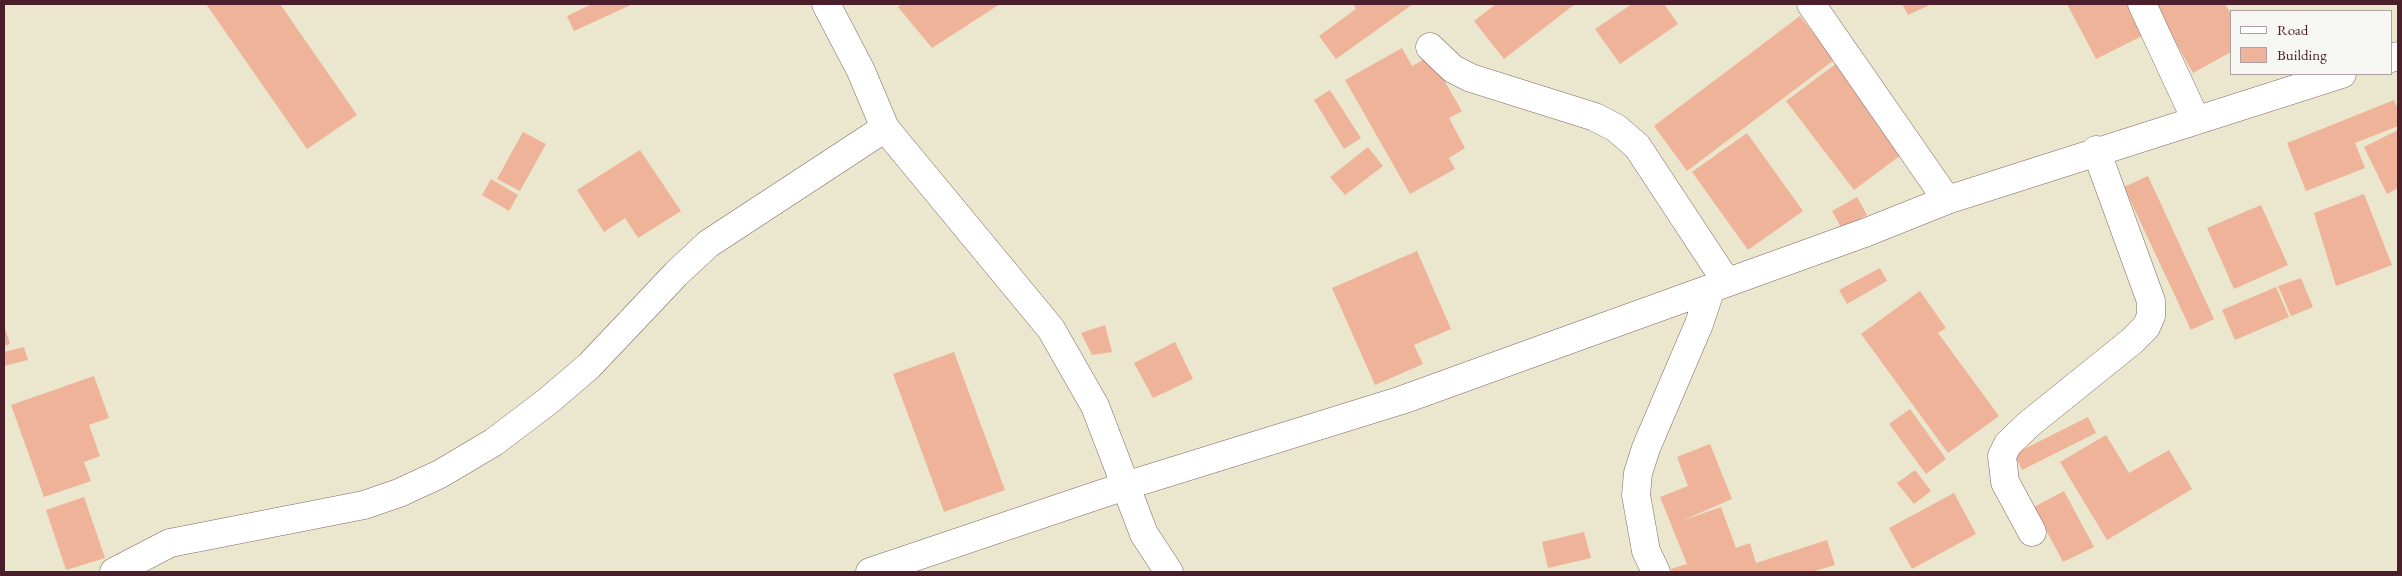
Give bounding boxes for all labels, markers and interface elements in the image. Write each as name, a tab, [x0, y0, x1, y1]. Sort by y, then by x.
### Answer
legend	[2230, 10, 2392, 75]
text: Road	[2277, 20, 2308, 39]
text: Building	[2277, 45, 2327, 64]

